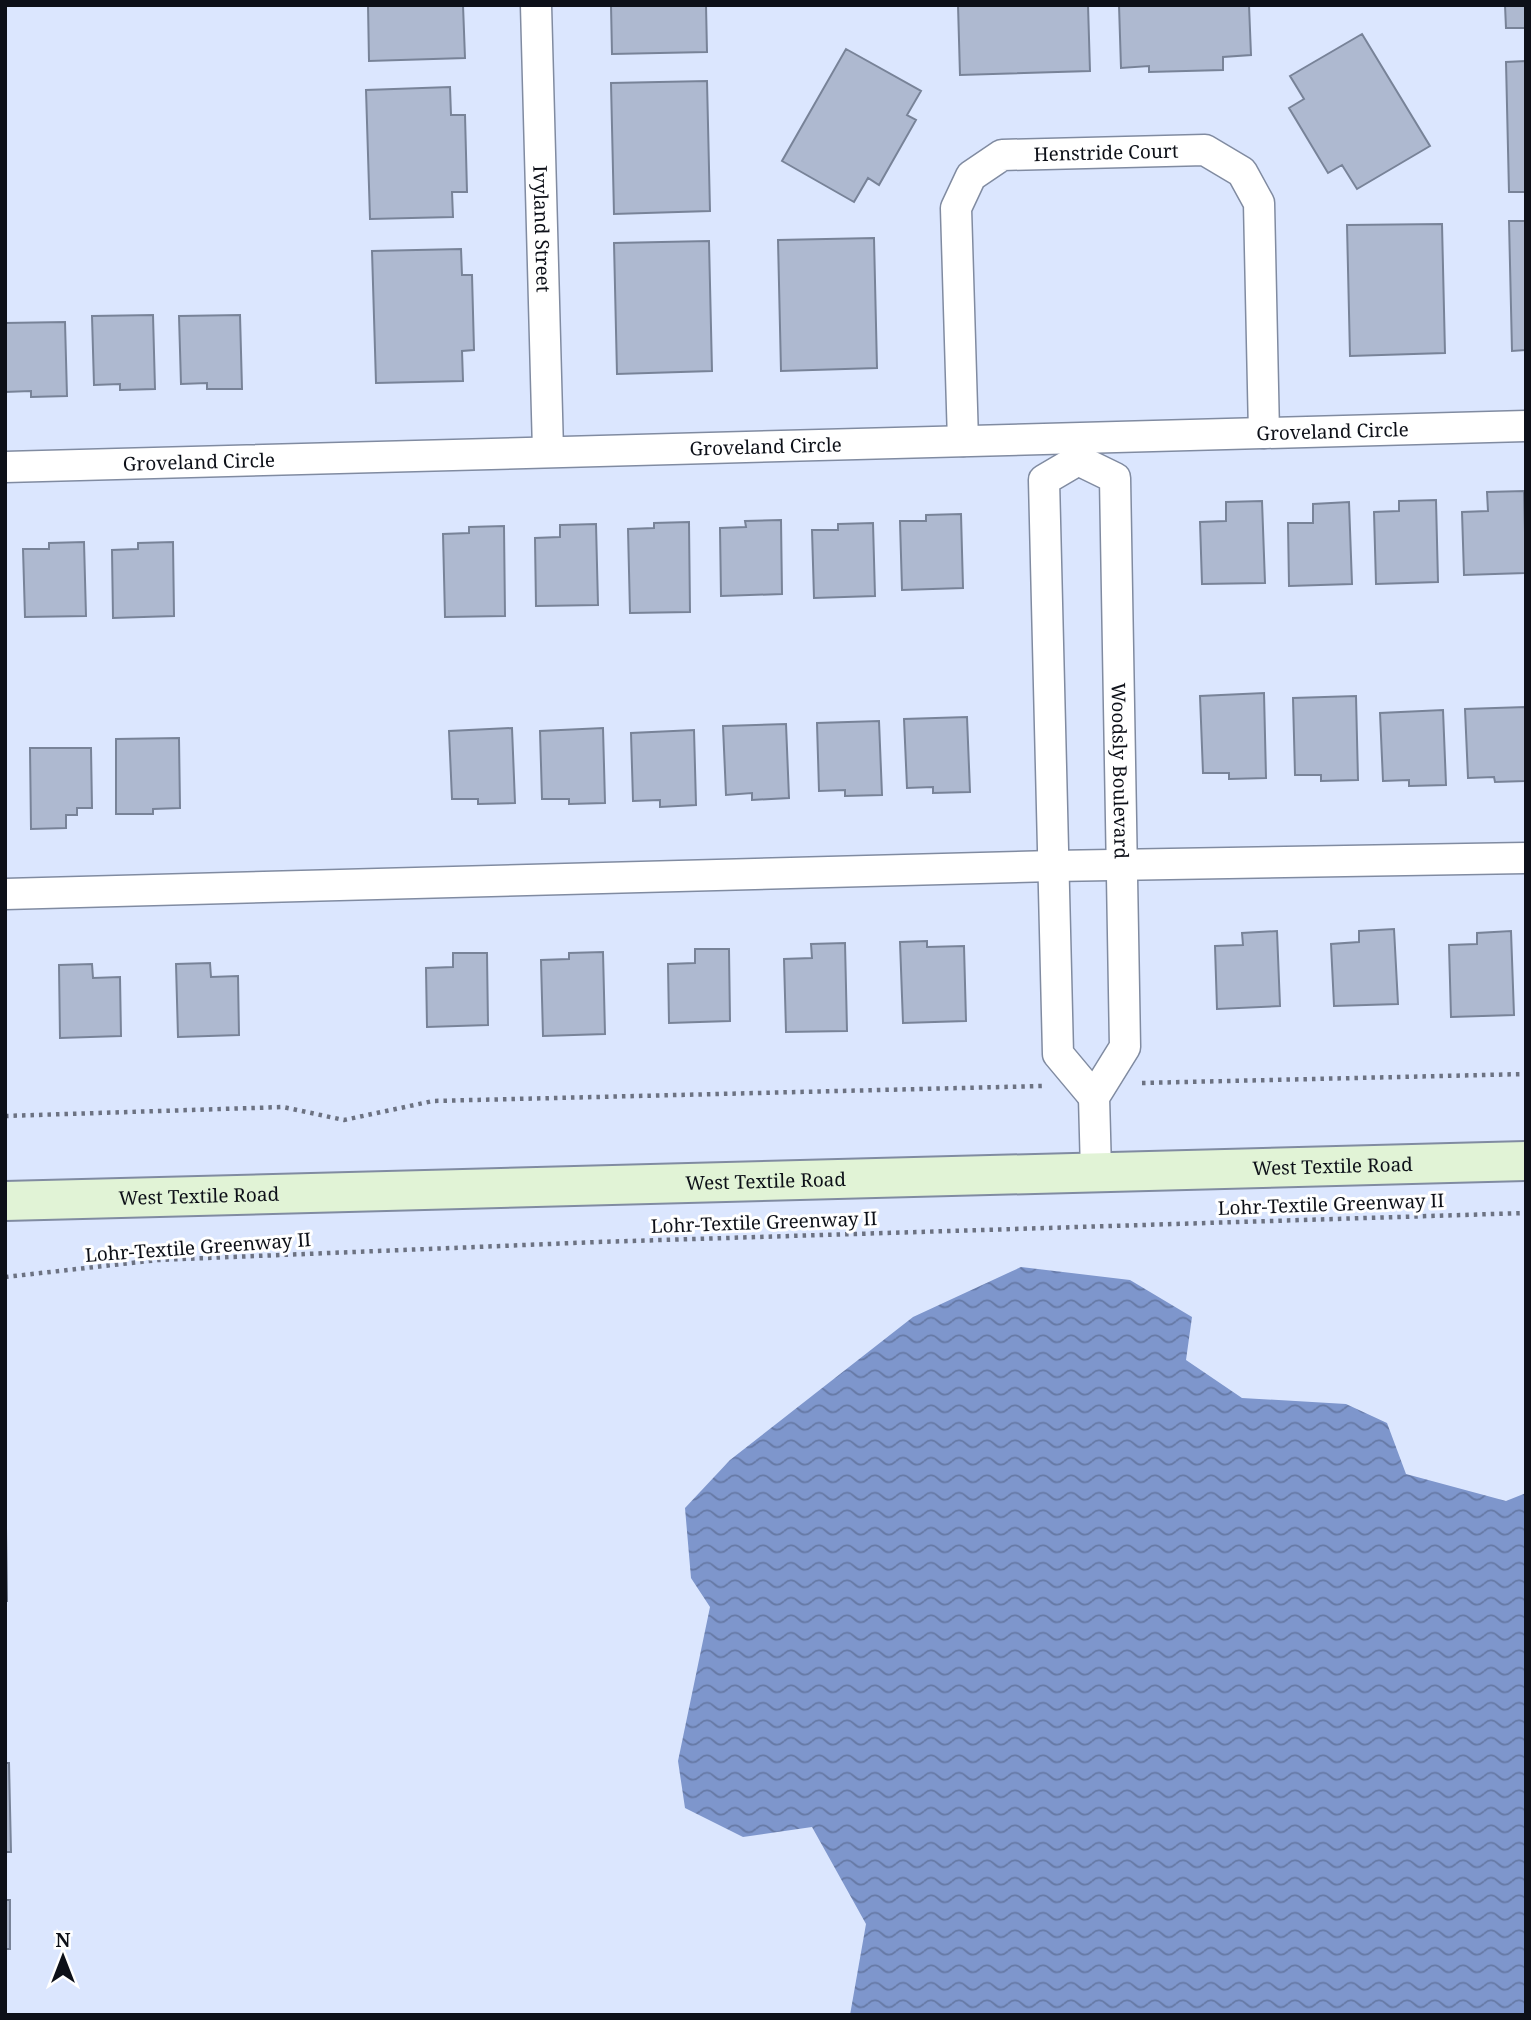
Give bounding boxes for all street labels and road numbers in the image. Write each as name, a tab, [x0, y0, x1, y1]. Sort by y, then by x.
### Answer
street label: Henstride Court	[1033, 138, 1179, 167]
street label: Ivyland Street	[527, 165, 557, 293]
street label: Groveland Circle	[1256, 416, 1409, 446]
street label: Groveland Circle	[689, 431, 842, 462]
street label: Groveland Circle	[122, 447, 275, 477]
street label: Woodsly Boulevard	[1106, 682, 1135, 860]
street label: West Textile Road	[1252, 1151, 1414, 1181]
street label: West Textile Road	[685, 1166, 847, 1196]
street label: West Textile Road	[118, 1181, 280, 1211]
street label: Lohr-Textile Greenway II	[1217, 1187, 1445, 1221]
street label: Lohr-Textile Greenway II	[650, 1205, 878, 1239]
street label: Lohr-Textile Greenway II	[84, 1226, 312, 1268]

